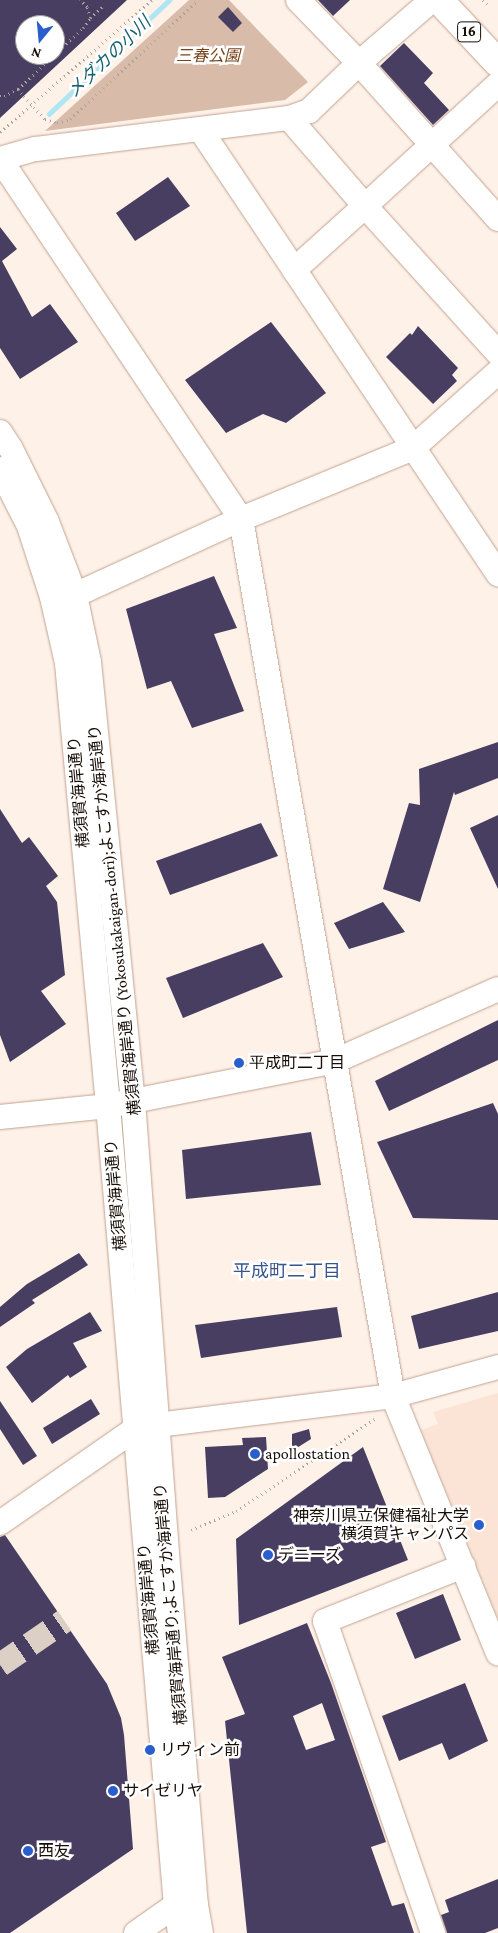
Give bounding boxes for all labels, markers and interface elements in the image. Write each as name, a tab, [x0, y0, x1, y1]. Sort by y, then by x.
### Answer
water label: メダカの小川	[63, 12, 155, 102]
north arrow	[15, 15, 65, 65]
road number: 16	[456, 20, 482, 44]
text: N	[29, 44, 43, 62]
park label: 三春公園	[176, 46, 240, 66]
street label: 横須賀海岸通り (Yokosukakaigan-dori);よこすか海岸通り	[85, 723, 145, 1117]
street label: 横須賀海岸通り	[65, 735, 93, 849]
place label: 平成町二丁目	[249, 1053, 345, 1073]
marker: 平成町二丁目	[233, 1057, 245, 1069]
street label: 横須賀海岸通り	[102, 1138, 130, 1252]
district label: 平成町二丁目	[233, 1260, 341, 1282]
place label: apollostation	[265, 1444, 350, 1464]
marker: apollostation	[249, 1448, 261, 1460]
street label: 横須賀海岸通り;よこすか海岸通り	[151, 1482, 191, 1726]
place label: 神奈川県立保健福祉大学 横須賀キャンパス	[293, 1506, 469, 1544]
marker: 神奈川県立保健福祉大学 横須賀キャンパス	[473, 1519, 485, 1531]
street label: 横須賀海岸通り	[135, 1542, 163, 1656]
place label: デニーズ	[278, 1545, 342, 1565]
marker: デニーズ	[262, 1549, 274, 1561]
place label: リヴィン前	[160, 1740, 240, 1760]
marker: リヴィン前	[144, 1744, 156, 1756]
place label: サイゼリヤ	[123, 1781, 203, 1801]
marker: サイゼリヤ	[107, 1785, 119, 1797]
place label: 西友	[38, 1841, 70, 1861]
marker: 西友	[22, 1845, 34, 1857]

